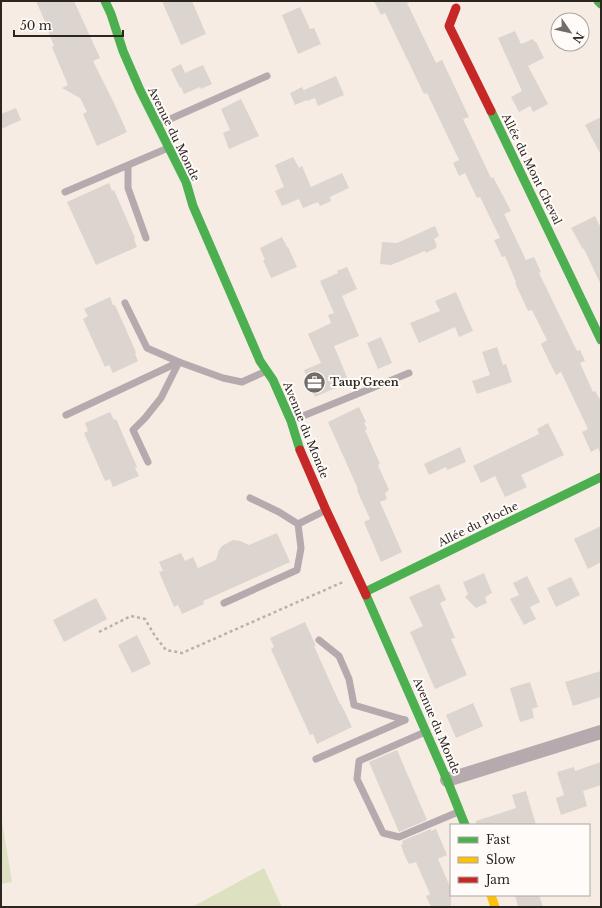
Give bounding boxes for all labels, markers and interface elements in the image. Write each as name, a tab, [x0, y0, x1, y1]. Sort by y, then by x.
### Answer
scale bar	[14, 12, 123, 38]
north arrow	[550, 12, 590, 52]
text: 50 m	[20, 18, 52, 33]
text: N	[569, 29, 587, 46]
street label: Avenue du Monde	[145, 84, 203, 183]
street label: Allée du Mont Cheval	[499, 110, 565, 227]
office icon: Taup’Green	[301, 369, 327, 395]
place label: Taup’Green	[330, 375, 399, 389]
street label: Avenue du Monde	[280, 379, 332, 480]
street label: Allée du Ploche	[435, 499, 520, 550]
street label: Avenue du Monde	[410, 675, 464, 776]
legend	[450, 824, 590, 896]
text: Fast	[486, 832, 511, 847]
text: Slow	[486, 852, 516, 867]
text: Jam	[484, 872, 510, 887]

